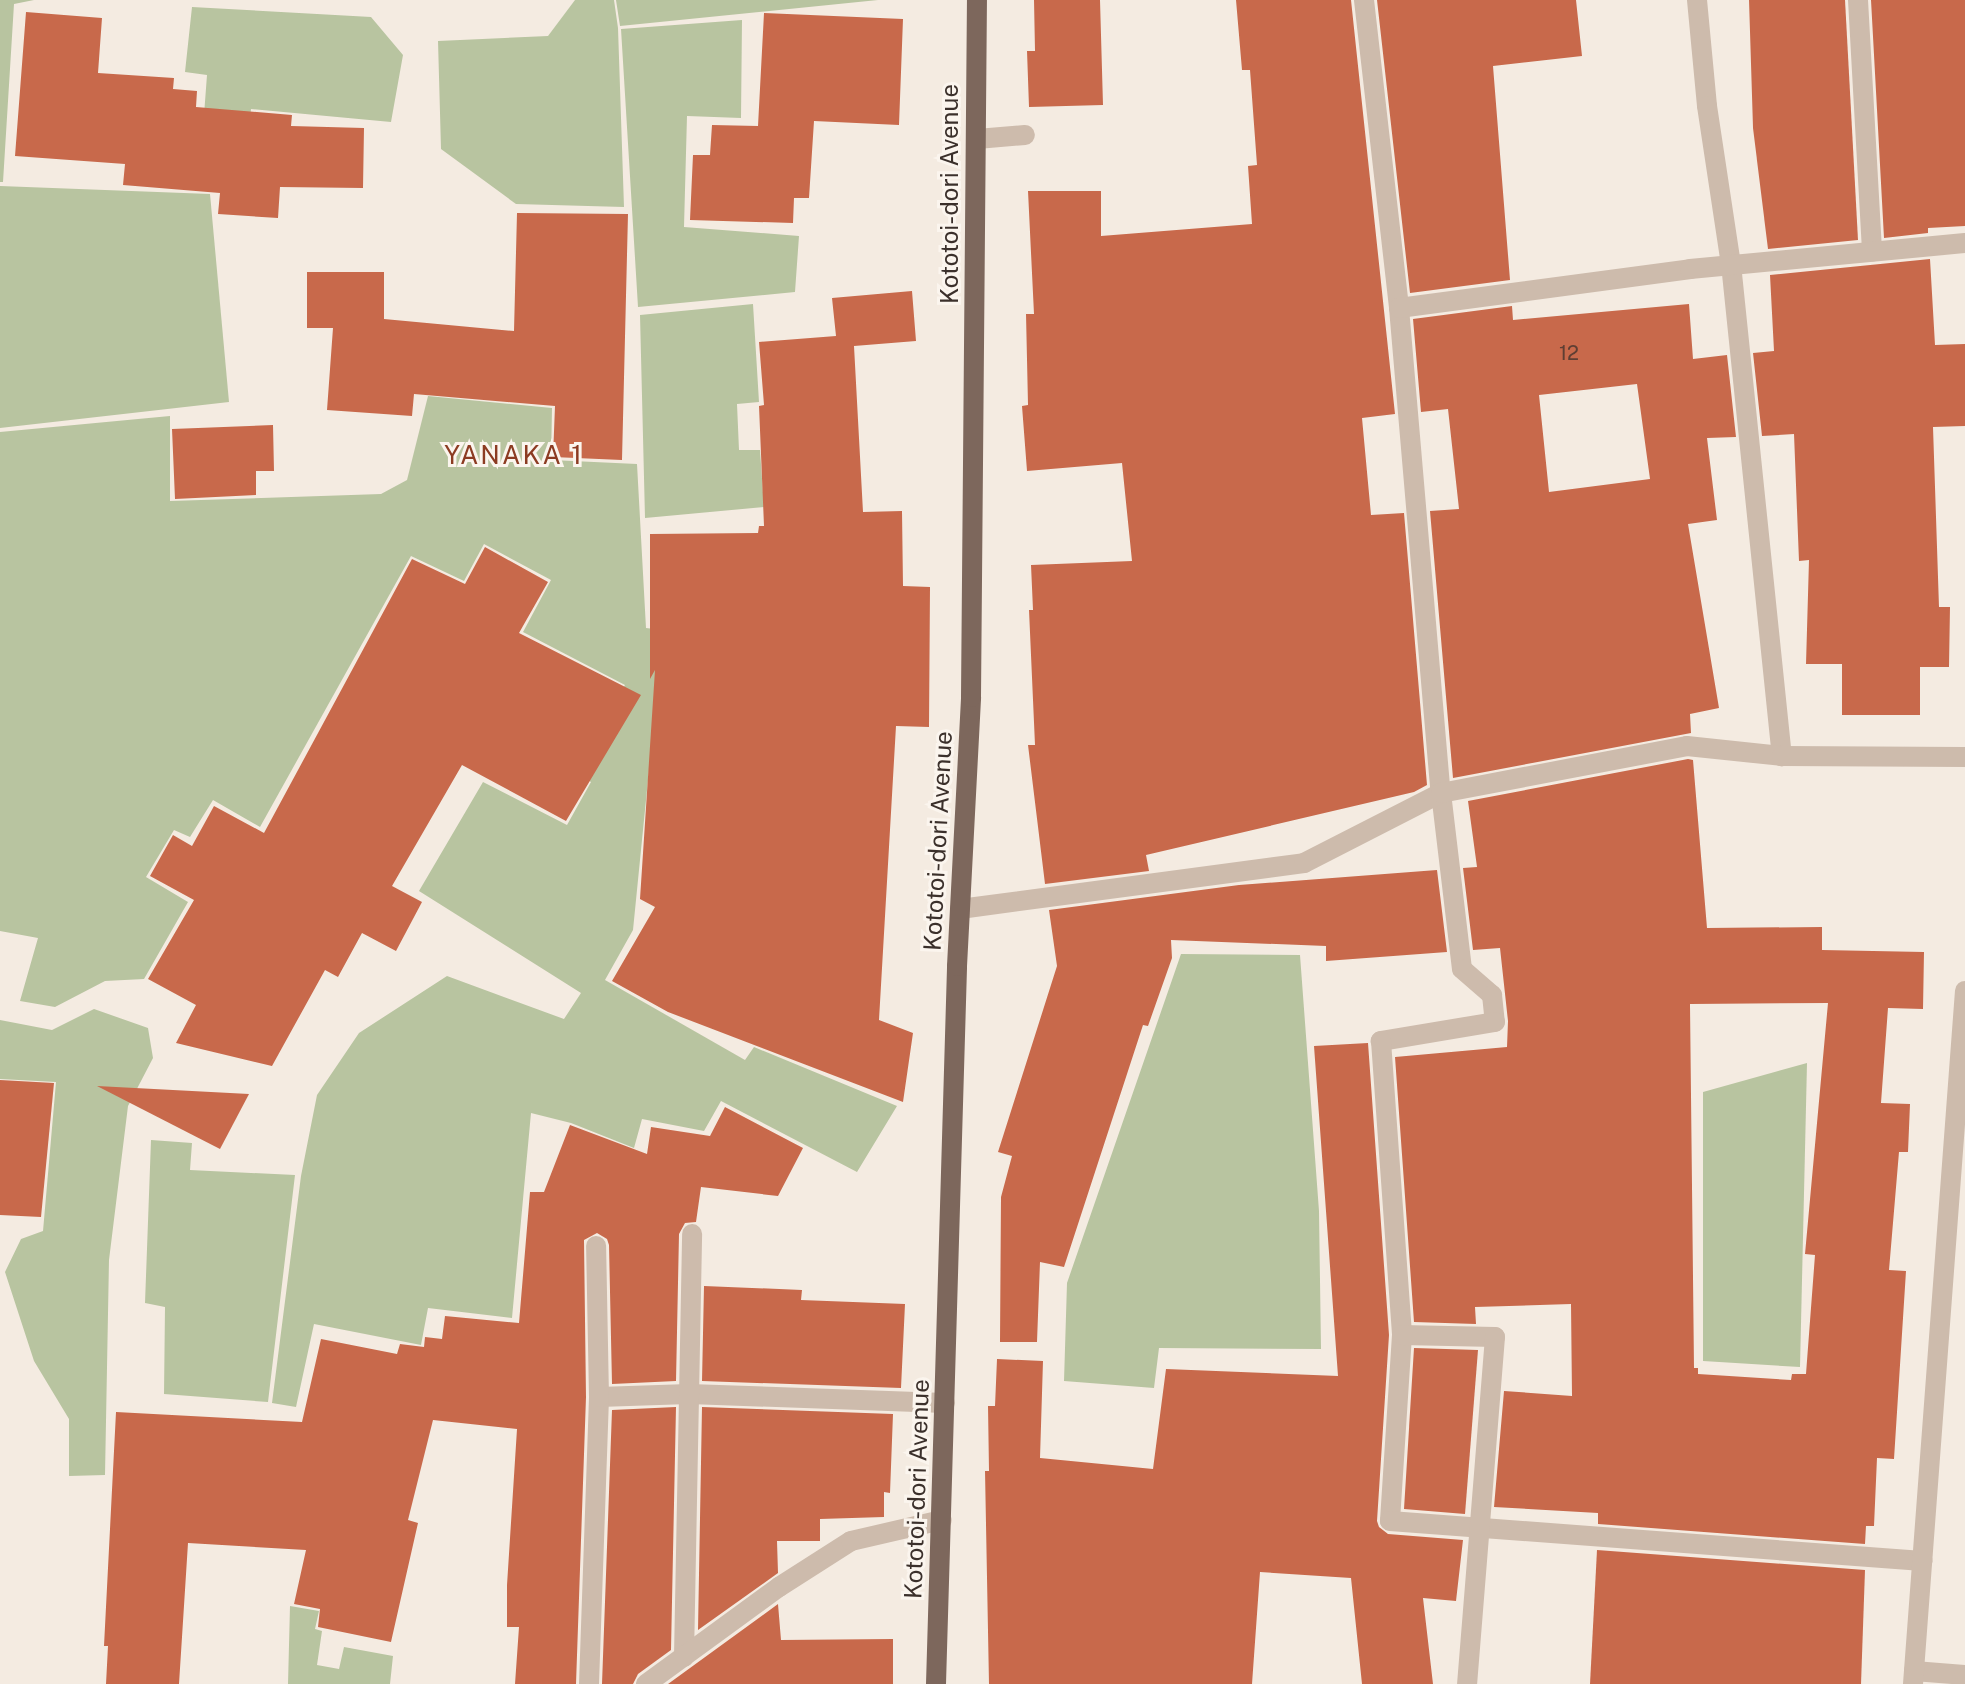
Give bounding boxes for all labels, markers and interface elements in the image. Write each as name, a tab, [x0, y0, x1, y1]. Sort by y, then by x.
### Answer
street label: Kototoi-dori Avenue	[936, 84, 964, 304]
house number: 12	[1559, 341, 1579, 365]
district label: YANAKA 1	[444, 439, 584, 471]
street label: Kototoi-dori Avenue	[918, 730, 958, 952]
street label: Kototoi-dori Avenue	[899, 1379, 935, 1599]

